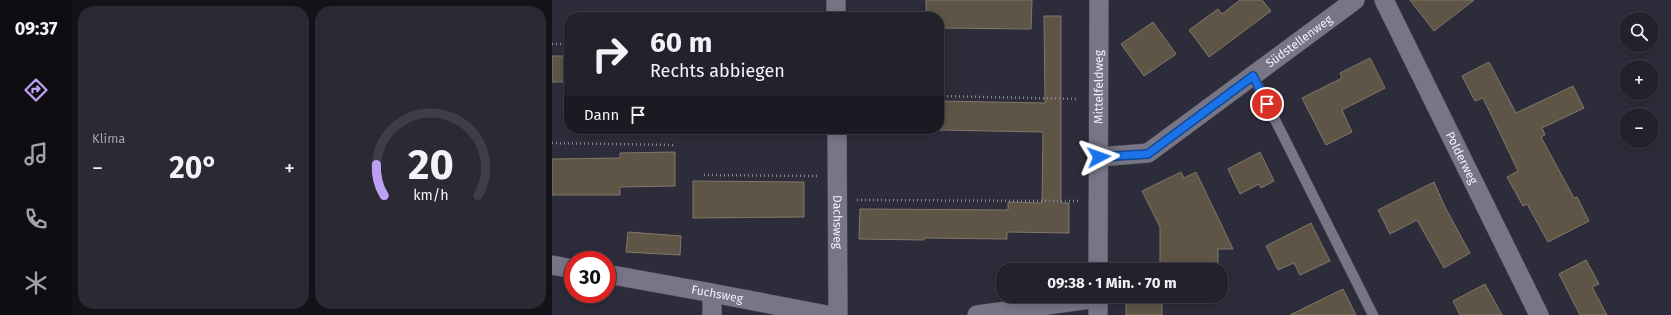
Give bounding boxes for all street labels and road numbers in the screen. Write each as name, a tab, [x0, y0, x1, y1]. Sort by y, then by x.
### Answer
street label: Südstellenweg	[1263, 12, 1336, 70]
street label: Mittelfeldweg	[1092, 49, 1106, 124]
street label: Polderweg	[1443, 129, 1481, 187]
street label: Dachsweg	[830, 195, 845, 250]
street label: Fuchsweg	[690, 282, 745, 306]

